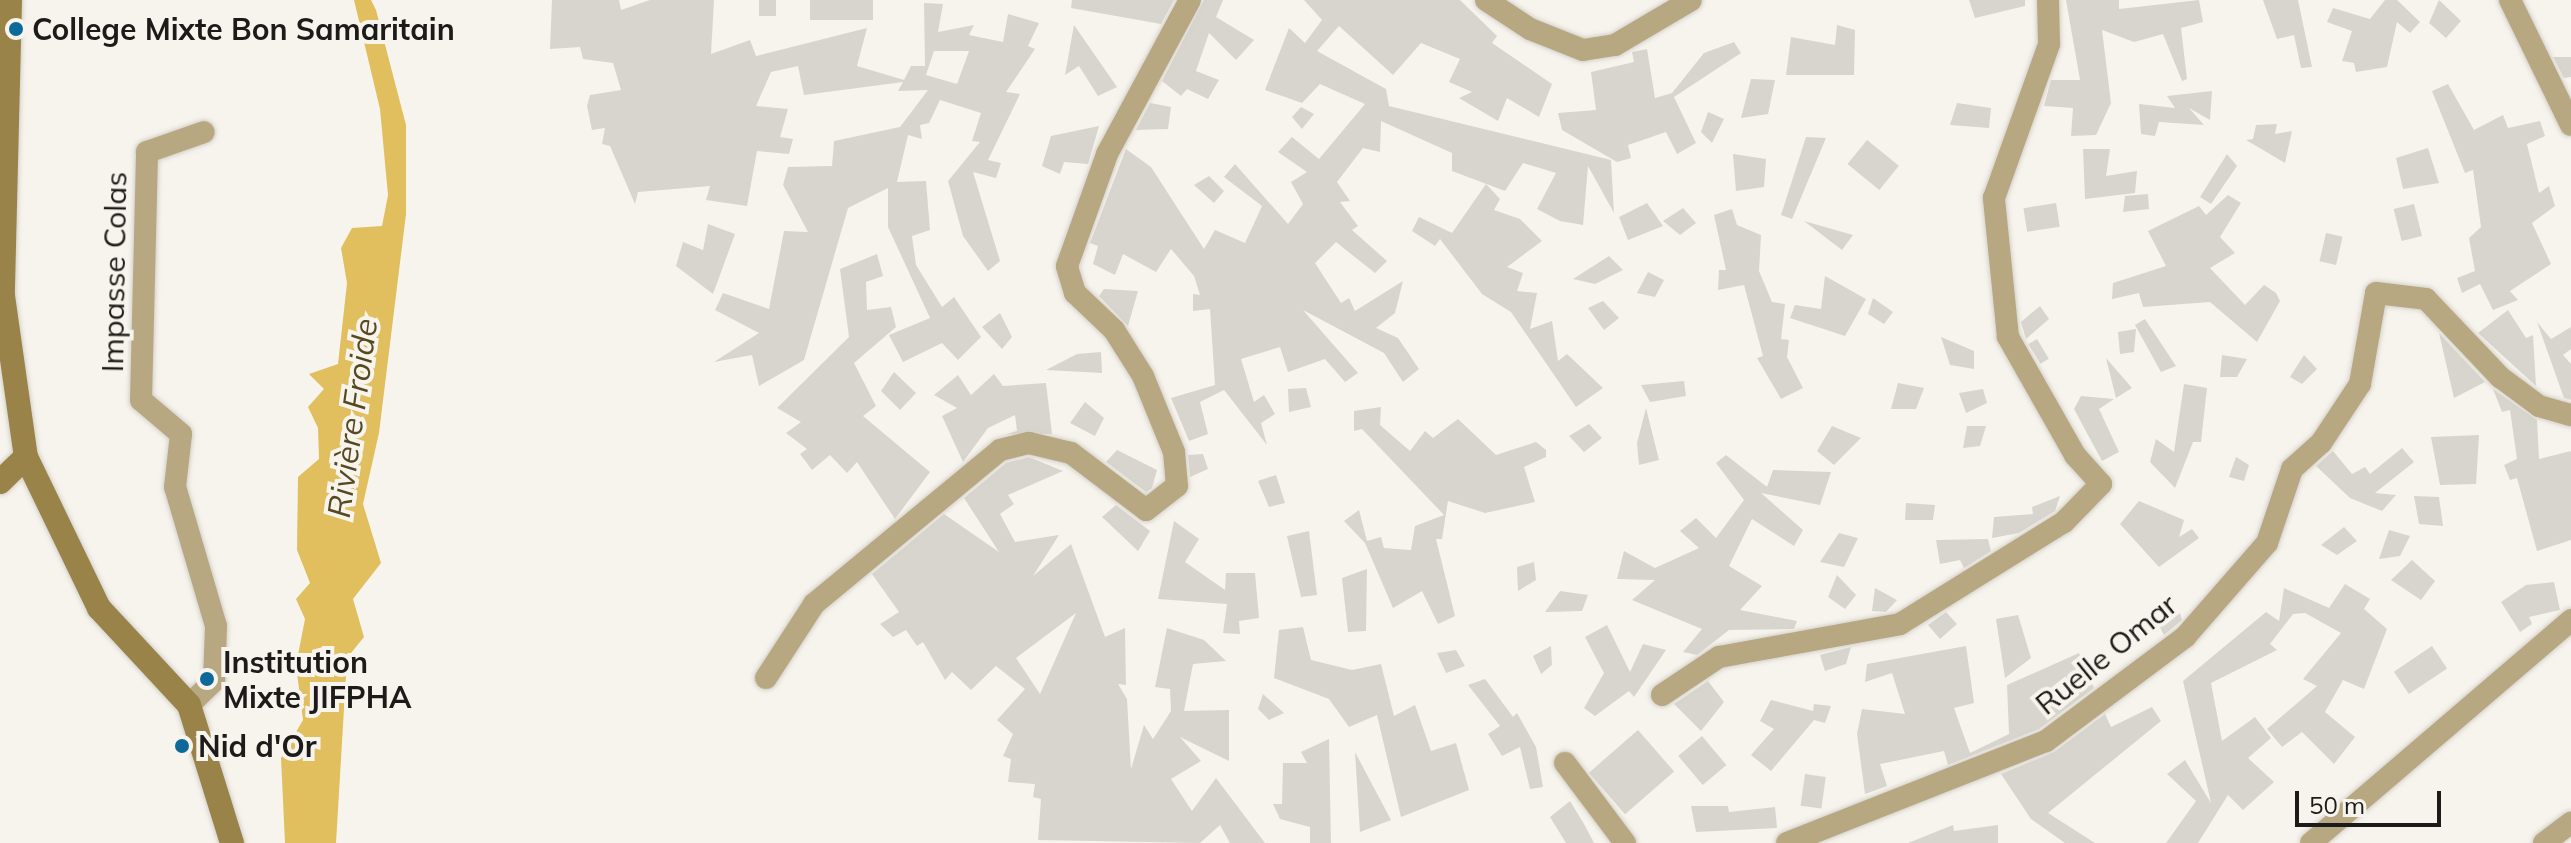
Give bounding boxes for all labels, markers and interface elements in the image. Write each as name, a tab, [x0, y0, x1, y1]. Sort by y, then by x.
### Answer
place label: College Mixte Bon Samaritain	[32, 11, 455, 47]
marker: College Mixte Bon Samaritain	[7, 20, 25, 38]
street label: Impasse Colas	[94, 171, 134, 373]
water label: Rivière Froide	[319, 316, 385, 520]
street label: Ruelle Omar	[2028, 586, 2184, 722]
place label: Institution Mixte JIFPHA	[223, 644, 412, 714]
marker: Institution Mixte JIFPHA	[198, 670, 216, 688]
place label: Nid d'Or	[198, 728, 317, 764]
marker: Nid d'Or	[173, 737, 191, 755]
scale bar	[2299, 775, 2445, 825]
text: 50 m	[2309, 790, 2365, 820]

